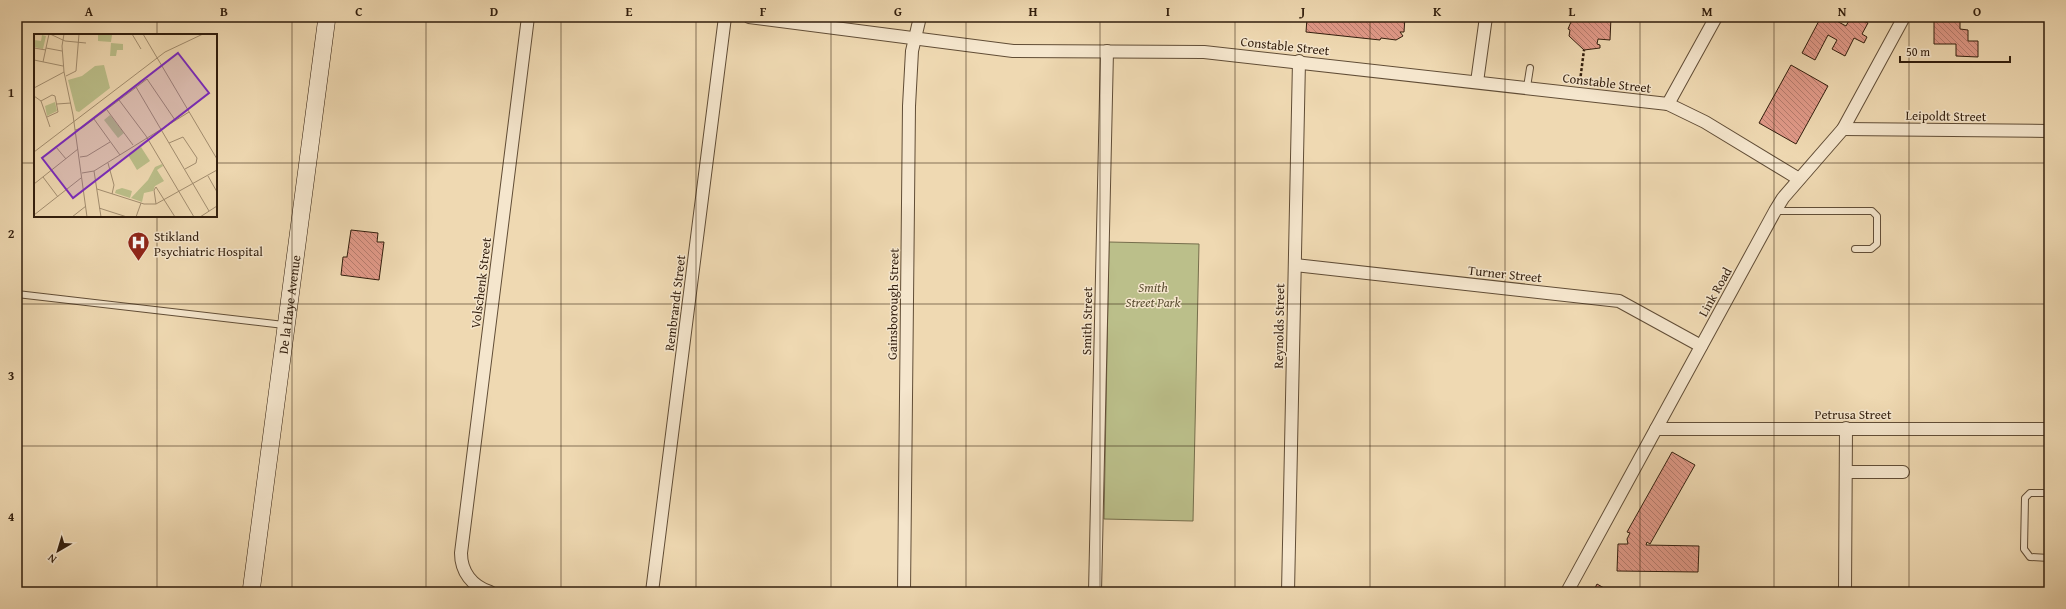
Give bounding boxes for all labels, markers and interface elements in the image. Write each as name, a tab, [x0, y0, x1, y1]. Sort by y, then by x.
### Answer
text: A	[85, 2, 94, 21]
text: B	[220, 2, 228, 21]
text: C	[355, 2, 363, 21]
text: D	[490, 2, 498, 21]
text: E	[626, 2, 633, 21]
text: F	[760, 2, 767, 21]
text: G	[894, 2, 902, 21]
text: H	[1028, 2, 1038, 21]
text: I	[1166, 2, 1170, 21]
text: J	[1299, 2, 1306, 21]
text: K	[1433, 2, 1442, 21]
text: L	[1569, 2, 1576, 21]
text: M	[1701, 2, 1713, 21]
text: N	[1838, 2, 1847, 21]
text: O	[1973, 2, 1981, 21]
street label: Constable Street	[1240, 32, 1331, 60]
inset map	[34, 34, 217, 217]
scale bar	[1900, 38, 2010, 64]
text: 50 m	[1906, 43, 1930, 60]
street label: Constable Street	[1562, 68, 1653, 98]
text: 1	[8, 83, 14, 102]
street label: Leipoldt Street	[1906, 106, 1987, 126]
text: 2	[8, 224, 15, 243]
place label: Stikland Psychiatric Hospital	[154, 227, 263, 261]
hospital icon: Stikland Psychiatric Hospital	[125, 230, 151, 263]
street label: Volschenk Street	[466, 236, 496, 330]
street label: Gainsborough Street	[883, 248, 903, 360]
street label: Rembrandt Street	[660, 253, 690, 352]
street label: De la Haye Avenue	[273, 254, 305, 355]
street label: Turner Street	[1467, 261, 1543, 287]
street label: Link Road	[1694, 264, 1736, 320]
park label: Smith Street Park	[1126, 278, 1180, 312]
street label: Reynolds Street	[1269, 283, 1289, 369]
street label: Smith Street	[1077, 286, 1097, 355]
text: 3	[8, 366, 14, 385]
street label: Petrusa Street	[1814, 405, 1892, 424]
text: 4	[8, 507, 15, 526]
north arrow	[38, 531, 78, 571]
text: N	[44, 550, 60, 567]

